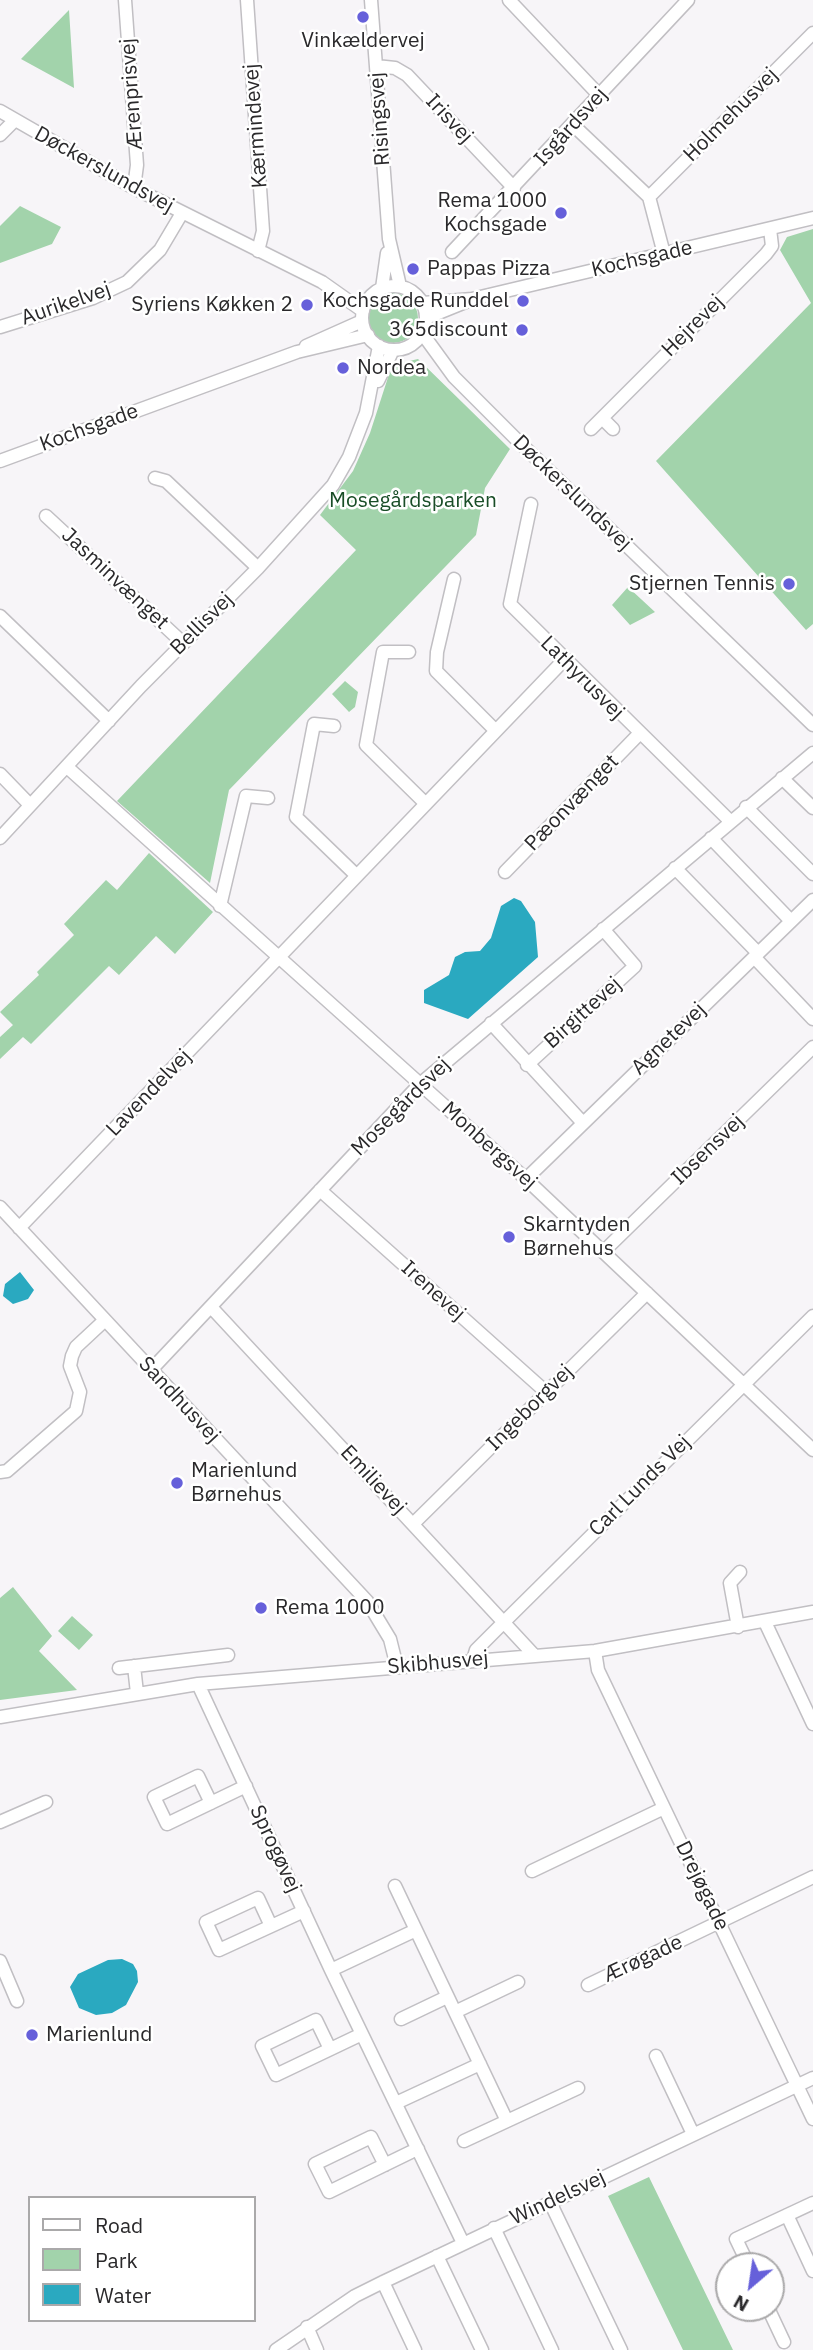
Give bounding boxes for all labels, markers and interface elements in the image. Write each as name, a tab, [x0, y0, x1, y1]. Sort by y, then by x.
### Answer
marker: Vinkældervej	[355, 9, 371, 25]
place label: Vinkældervej	[301, 28, 425, 54]
street label: Ærenprisvej	[116, 37, 148, 151]
street label: Kærmindevej	[239, 63, 273, 189]
street label: Holmehusvej	[679, 63, 783, 167]
street label: Risingsvej	[364, 71, 396, 167]
street label: Isgårdsvej	[529, 82, 613, 172]
street label: Irisvej	[420, 89, 478, 149]
street label: Døckerslundsvej	[30, 121, 178, 219]
place label: Rema 1000 Kochsgade	[437, 188, 547, 238]
marker: Rema 1000 Kochsgade	[553, 205, 569, 221]
street label: Kochsgade	[589, 235, 695, 283]
place label: Pappas Pizza	[427, 256, 550, 282]
marker: Pappas Pizza	[405, 261, 421, 277]
street label: Aurikelvej	[18, 277, 114, 331]
place label: Kochsgade Runddel	[322, 288, 509, 314]
street label: Hejrevej	[657, 290, 729, 362]
place label: Syriens Køkken 2	[131, 292, 293, 318]
marker: Kochsgade Runddel	[515, 293, 531, 309]
marker: Syriens Køkken 2	[299, 297, 315, 313]
place label: 365discount	[389, 317, 508, 343]
marker: 365discount	[514, 322, 530, 338]
place label: Nordea	[357, 355, 426, 381]
marker: Nordea	[335, 360, 351, 376]
street label: Kochsgade	[36, 399, 142, 457]
street label: Døckerslundsvej	[507, 430, 637, 556]
park label: Mosegårdsparken	[329, 488, 497, 514]
street label: Jasminvænget	[56, 523, 174, 635]
place label: Stjernen Tennis	[629, 571, 775, 597]
marker: Stjernen Tennis	[781, 576, 797, 592]
street label: Bellisvej	[165, 587, 239, 661]
street label: Lathyrusvej	[535, 631, 629, 725]
street label: Pæonvænget	[520, 750, 624, 856]
street label: Birgittevej	[539, 972, 627, 1054]
street label: Agnetevej	[627, 997, 711, 1081]
street label: Lavendelvej	[101, 1044, 197, 1142]
street label: Mosegårdsvej	[346, 1052, 456, 1162]
street label: Monbergsvej	[436, 1097, 542, 1195]
street label: Ibsensvej	[666, 1109, 750, 1191]
place label: Skarntyden Børnehus	[523, 1212, 630, 1262]
marker: Skarntyden Børnehus	[501, 1229, 517, 1245]
street label: Irenevej	[396, 1256, 470, 1326]
street label: Sandhusvej	[133, 1352, 225, 1448]
street label: Ingeborgvej	[481, 1359, 579, 1457]
street label: Carl Lunds Vej	[584, 1430, 696, 1542]
street label: Emilievej	[335, 1440, 411, 1520]
place label: Marienlund Børnehus	[191, 1458, 297, 1508]
marker: Marienlund Børnehus	[169, 1475, 185, 1491]
place label: Rema 1000	[275, 1595, 385, 1621]
marker: Rema 1000	[253, 1600, 269, 1616]
street label: Skibhusvej	[386, 1646, 490, 1680]
street label: Sprogøvej	[244, 1801, 306, 1897]
street label: Drejøgade	[670, 1837, 734, 1935]
street label: Ærøgade	[599, 1930, 687, 1988]
place label: Marienlund	[46, 2022, 152, 2048]
marker: Marienlund	[24, 2027, 40, 2043]
street label: Windelsvej	[506, 2165, 610, 2231]
legend	[28, 2196, 256, 2322]
text: Road	[95, 2211, 143, 2239]
text: Park	[95, 2246, 138, 2274]
north arrow	[715, 2252, 785, 2322]
text: Water	[95, 2281, 151, 2309]
text: N	[729, 2290, 753, 2317]

